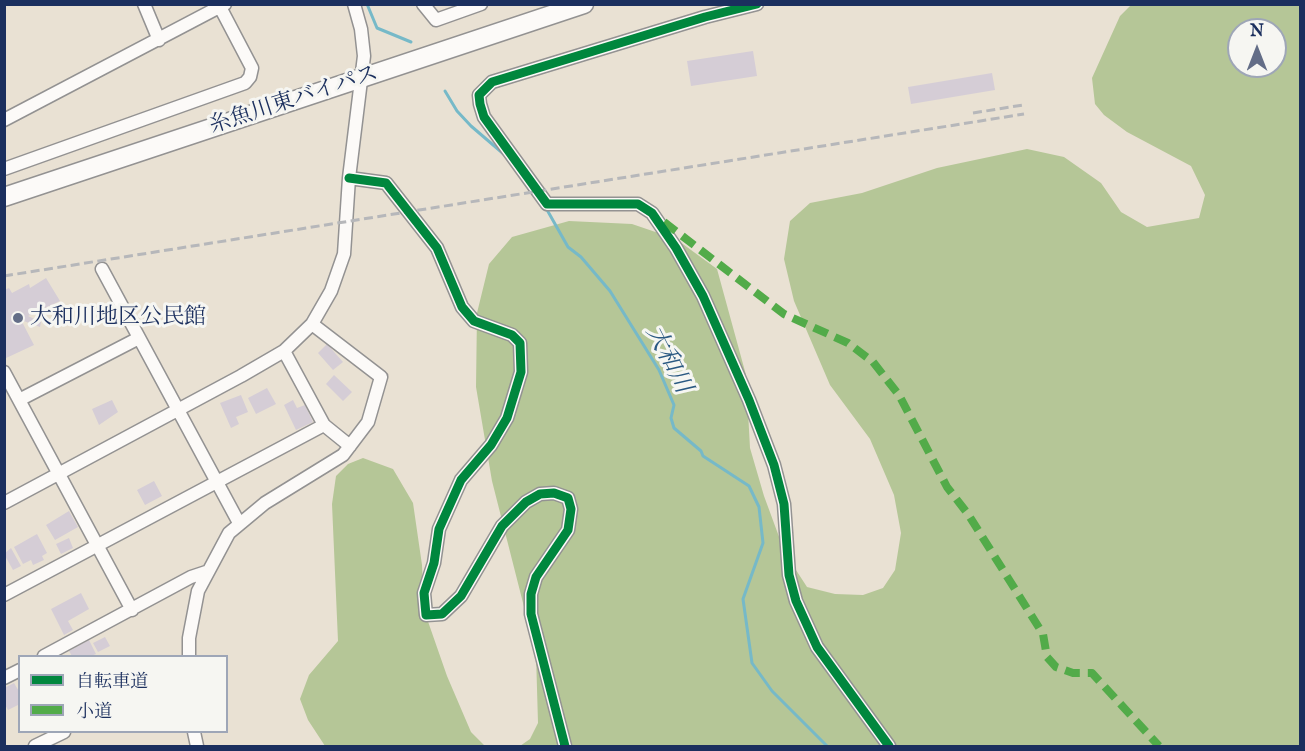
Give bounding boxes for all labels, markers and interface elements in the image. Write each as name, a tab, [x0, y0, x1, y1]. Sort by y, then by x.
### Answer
north arrow	[1227, 18, 1287, 78]
text: N	[1250, 22, 1264, 42]
street label: 糸魚川東バイパス	[206, 61, 382, 141]
place label: 大和川地区公民館	[30, 305, 206, 331]
marker: 大和川地区公民館	[11, 311, 25, 325]
water label: 大和川	[638, 321, 696, 399]
legend	[18, 655, 228, 733]
text: 自転車道	[76, 671, 148, 694]
text: 小道	[76, 701, 112, 724]

